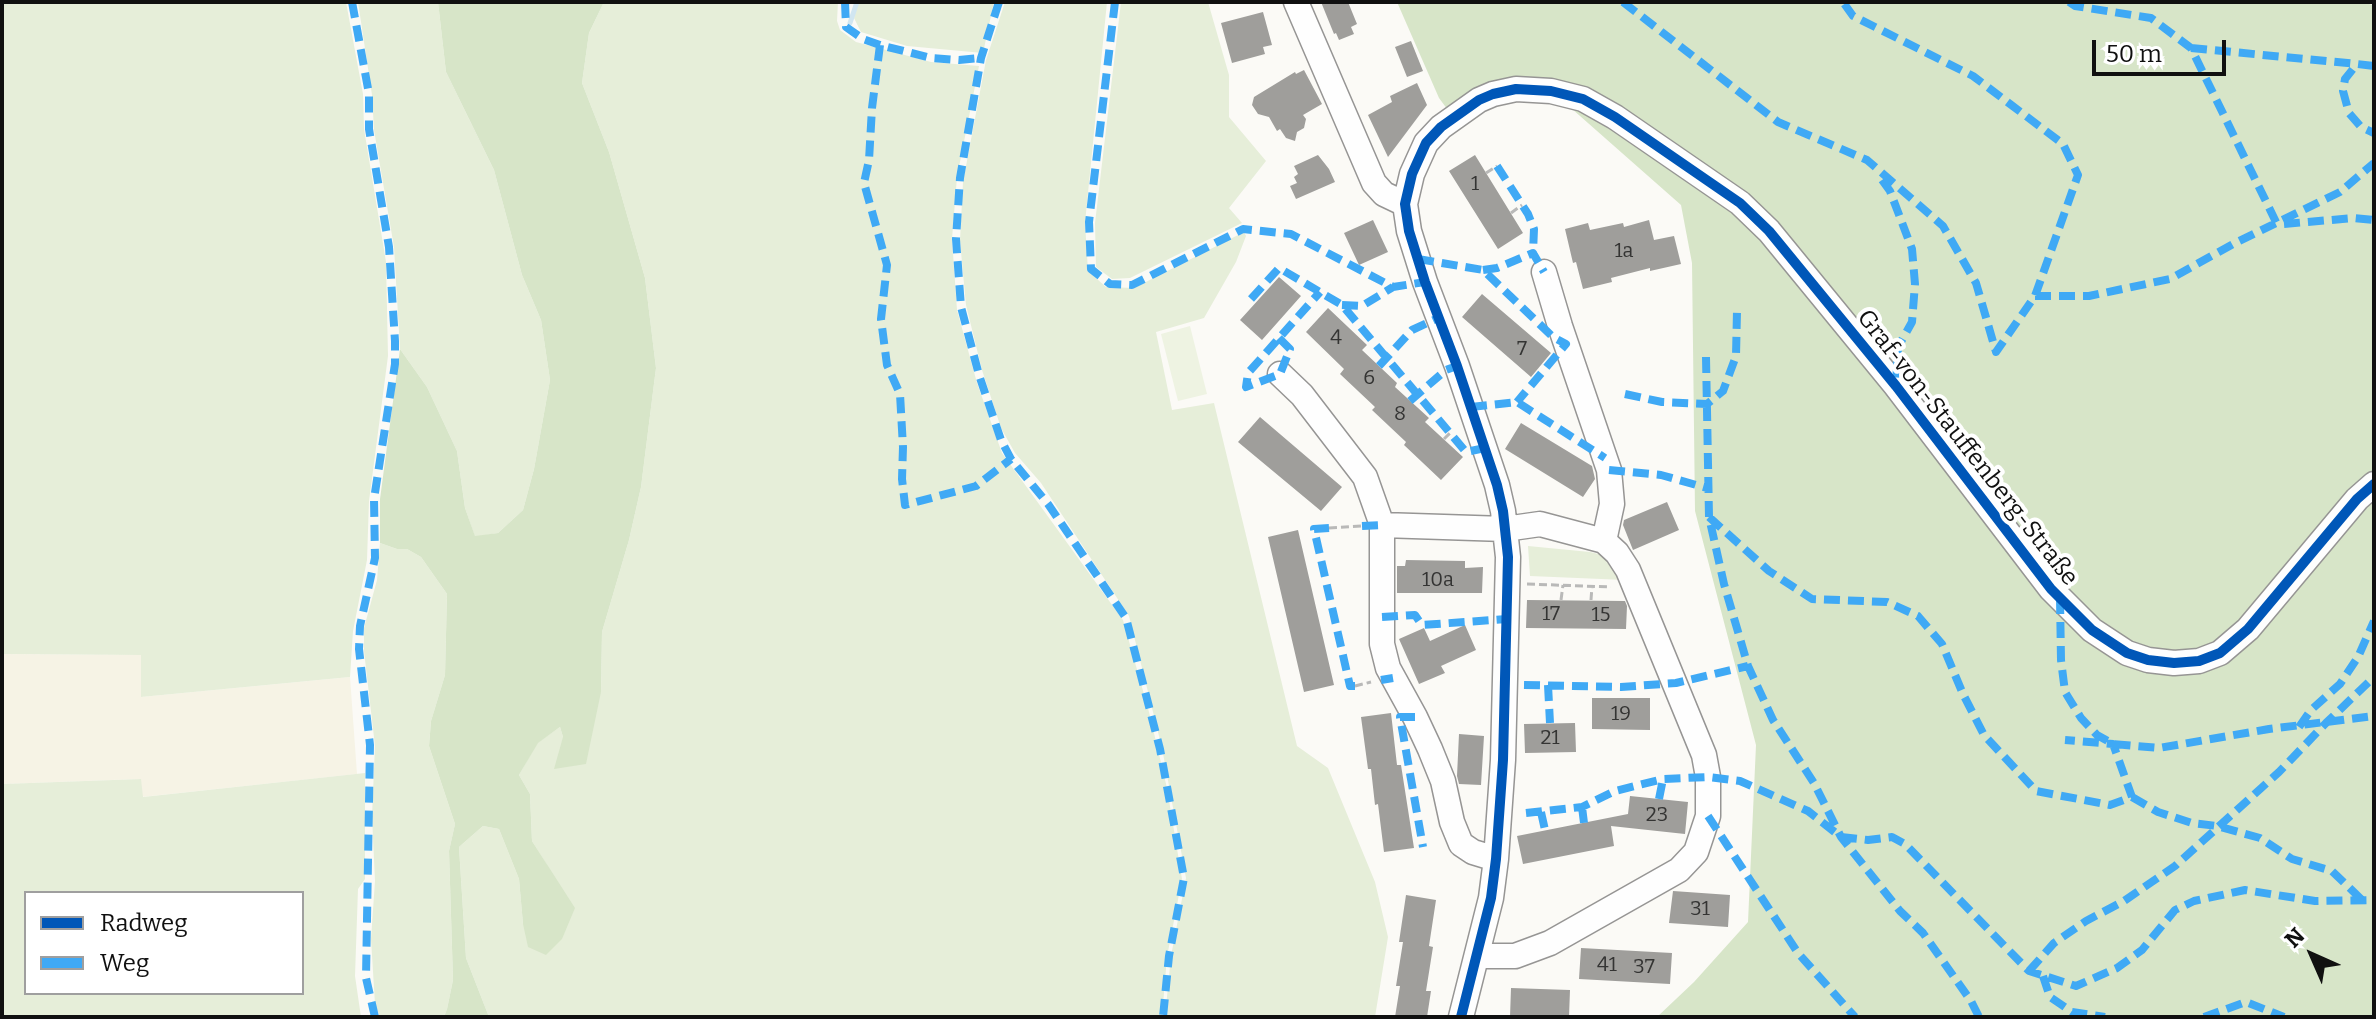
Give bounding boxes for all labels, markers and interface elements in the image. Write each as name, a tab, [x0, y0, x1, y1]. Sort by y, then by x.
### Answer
scale bar	[2096, 24, 2230, 74]
text: 50 m	[2106, 40, 2162, 68]
house number: 1	[1471, 172, 1479, 196]
house number: 1a	[1614, 239, 1634, 263]
street label: Graf-von-Stauffenberg-Straße	[1850, 304, 2084, 592]
house number: 4	[1330, 326, 1342, 350]
house number: 7	[1517, 337, 1527, 361]
house number: 6	[1363, 366, 1375, 390]
house number: 8	[1394, 402, 1406, 426]
house number: 10a	[1422, 568, 1454, 592]
house number: 17	[1542, 602, 1560, 626]
house number: 15	[1592, 603, 1610, 627]
house number: 19	[1611, 702, 1631, 726]
house number: 21	[1541, 726, 1559, 750]
house number: 23	[1646, 803, 1668, 827]
legend	[24, 891, 304, 995]
house number: 31	[1690, 897, 1710, 921]
text: Radweg	[100, 909, 188, 937]
north arrow	[2272, 915, 2352, 995]
text: N	[2279, 922, 2310, 953]
text: Weg	[100, 949, 149, 977]
house number: 41	[1597, 953, 1617, 977]
house number: 37	[1633, 955, 1655, 979]

